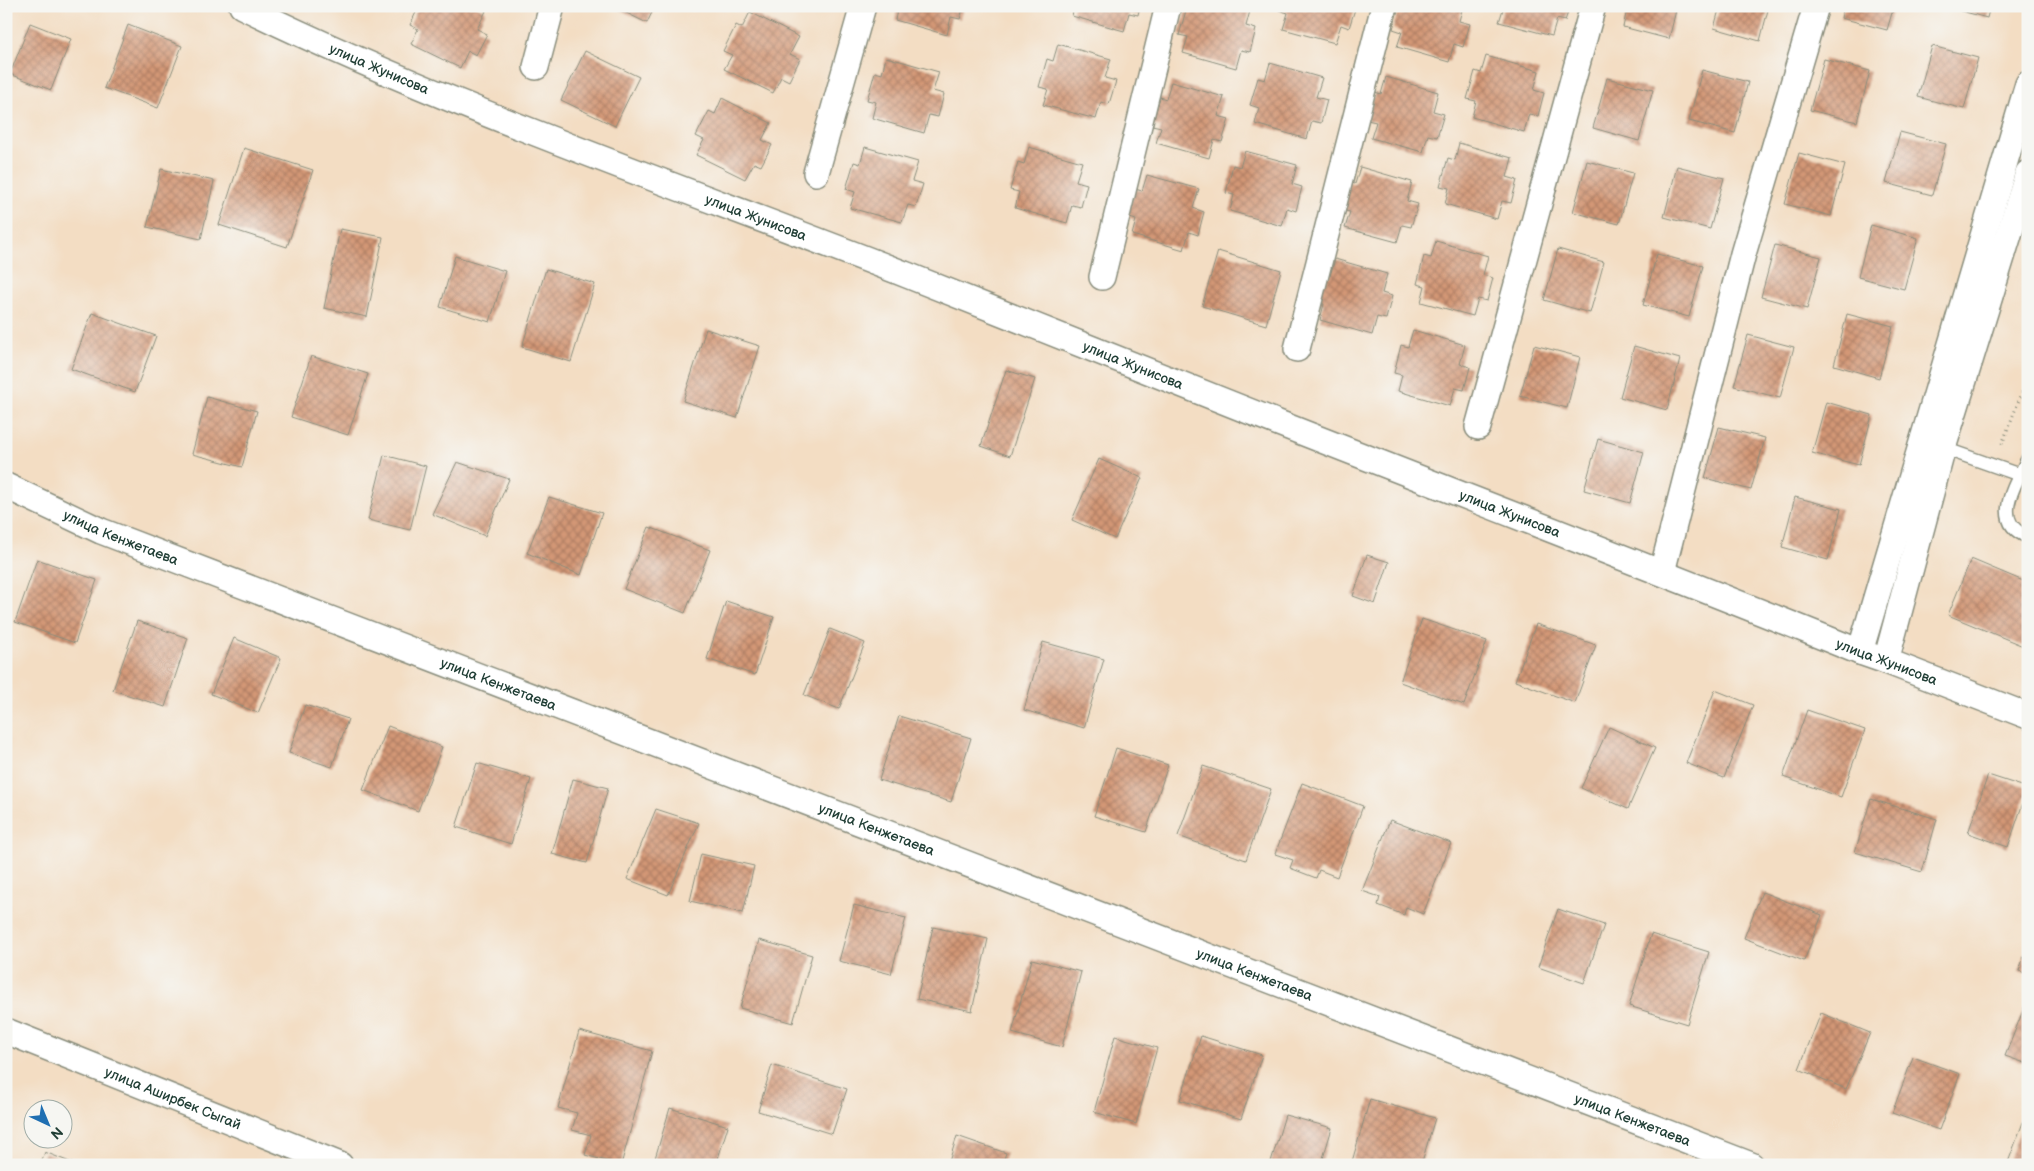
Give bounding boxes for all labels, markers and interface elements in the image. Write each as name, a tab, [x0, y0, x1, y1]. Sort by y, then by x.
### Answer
street label: улица Жунисова	[327, 40, 432, 98]
street label: улица Жунисова	[703, 191, 810, 245]
street label: улица Жунисова	[1080, 338, 1186, 394]
street label: улица Жунисова	[1457, 487, 1563, 542]
street label: улица Кенжетаева	[61, 506, 181, 569]
street label: улица Жунисова	[1834, 635, 1940, 689]
street label: улица Кенжетаева	[438, 654, 559, 714]
street label: улица Кенжетаева	[816, 800, 937, 860]
street label: улица Кенжетаева	[1194, 945, 1316, 1005]
street label: улица Аширбек Сыгай	[102, 1064, 243, 1133]
street label: улица Кенжетаева	[1572, 1090, 1694, 1150]
north arrow	[22, 1098, 72, 1148]
text: N	[47, 1123, 66, 1143]

